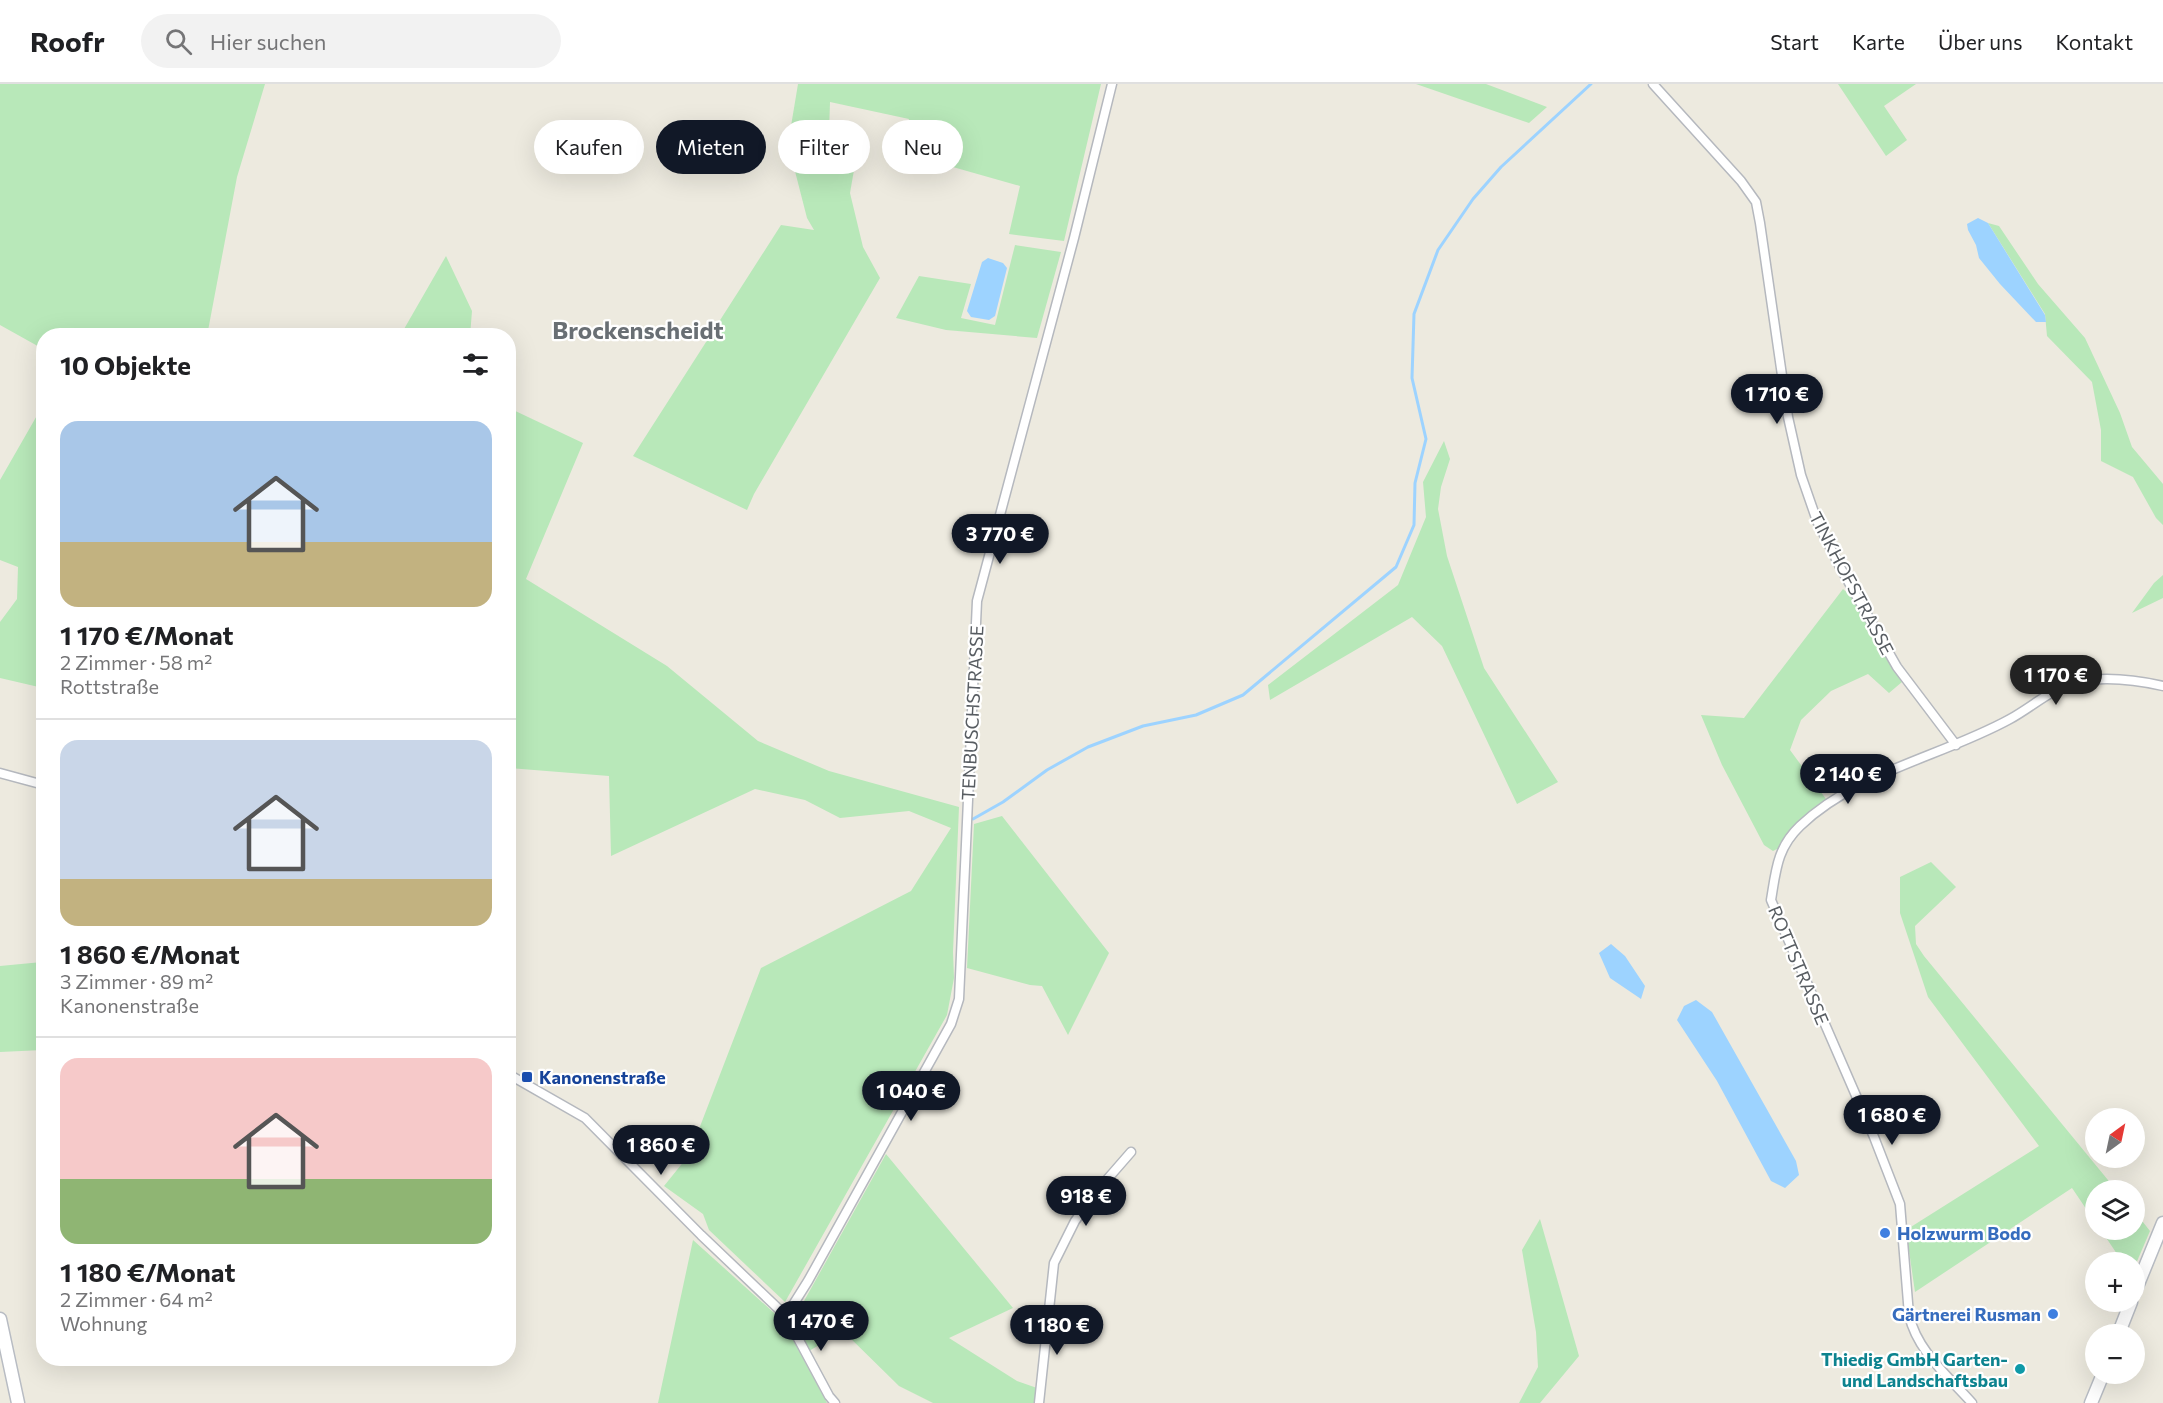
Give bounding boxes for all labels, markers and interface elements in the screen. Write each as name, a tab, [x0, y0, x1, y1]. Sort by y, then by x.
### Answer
search box	[141, 14, 561, 68]
text: Roofr	[30, 24, 105, 58]
icon: search	[162, 25, 195, 58]
text: Hier suchen	[210, 28, 326, 55]
text: Start	[1770, 29, 1819, 54]
text: Karte	[1852, 29, 1905, 54]
text: Über uns	[1938, 29, 2022, 54]
text: Kontakt	[2055, 29, 2133, 54]
chip: Kaufen	[534, 120, 644, 174]
chip: Mieten	[656, 120, 766, 174]
chip: Filter	[778, 120, 870, 174]
chip: Neu	[882, 120, 963, 174]
district label: Brockenscheidt	[552, 315, 724, 344]
icon: filters	[459, 348, 492, 381]
text: 10 Objekte	[60, 349, 191, 380]
pin: 1 710 €	[1722, 374, 1832, 425]
text: 1 710 €	[1745, 381, 1809, 405]
icon: home	[222, 460, 330, 568]
street label: TINKHOFSTRASSE	[1805, 508, 1899, 658]
pin: 3 770 €	[945, 514, 1055, 565]
text: 3 770 €	[966, 521, 1034, 545]
text: 1 170 €/Monat	[60, 619, 234, 650]
street label: TENBUSCHSTRASSE	[956, 625, 988, 801]
text: 2 Zimmer · 58 m²	[60, 650, 212, 674]
pin: 1 170 €	[2001, 655, 2111, 706]
text: 1 170 €	[2024, 662, 2088, 686]
text: Rottstraße	[60, 674, 159, 698]
pin: 2 140 €	[1793, 754, 1903, 805]
text: 2 140 €	[1814, 761, 1882, 785]
icon: home	[222, 779, 330, 887]
street label: ROTTSTRASSE	[1764, 902, 1834, 1028]
text: 1 860 €/Monat	[60, 938, 240, 969]
text: 3 Zimmer · 89 m²	[60, 969, 213, 993]
text: Kanonenstraße	[60, 993, 199, 1017]
place label: Kanonenstraße	[539, 1066, 666, 1088]
marker: Kanonenstraße	[520, 1070, 534, 1084]
pin: 1 040 €	[856, 1071, 966, 1122]
text: 1 040 €	[876, 1078, 946, 1102]
pin: 1 680 €	[1837, 1095, 1947, 1146]
icon: home	[222, 1097, 330, 1205]
text: 1 680 €	[1858, 1102, 1926, 1126]
north arrow	[2085, 1108, 2145, 1168]
map controls	[2085, 1108, 2145, 1384]
pin: 1 860 €	[606, 1125, 716, 1176]
text: 1 860 €	[627, 1132, 695, 1156]
pin: 918 €	[1044, 1176, 1128, 1227]
button: layers	[2085, 1180, 2145, 1240]
text: 918 €	[1060, 1183, 1112, 1207]
place label: Holzwurm Bodo	[1897, 1222, 2031, 1244]
marker: Holzwurm Bodo	[1878, 1226, 1892, 1240]
button: +	[2085, 1252, 2145, 1312]
text: 1 180 €/Monat	[60, 1256, 236, 1287]
text: 2 Zimmer · 64 m²	[60, 1287, 213, 1311]
pin: 1 470 €	[766, 1301, 876, 1352]
place label: Gärtnerei Rusman	[1892, 1303, 2041, 1325]
pin: 1 180 €	[1002, 1305, 1112, 1356]
marker: Gärtnerei Rusman	[2046, 1307, 2060, 1321]
text: 1 470 €	[788, 1308, 854, 1332]
text: Wohnung	[60, 1311, 147, 1335]
text: 1 180 €	[1024, 1312, 1090, 1336]
button: −	[2085, 1324, 2145, 1384]
place label: Thiedig GmbH Garten- und Landschaftsbau	[1821, 1348, 2008, 1391]
marker: Thiedig GmbH Garten- und Landschaftsbau	[2013, 1362, 2027, 1376]

